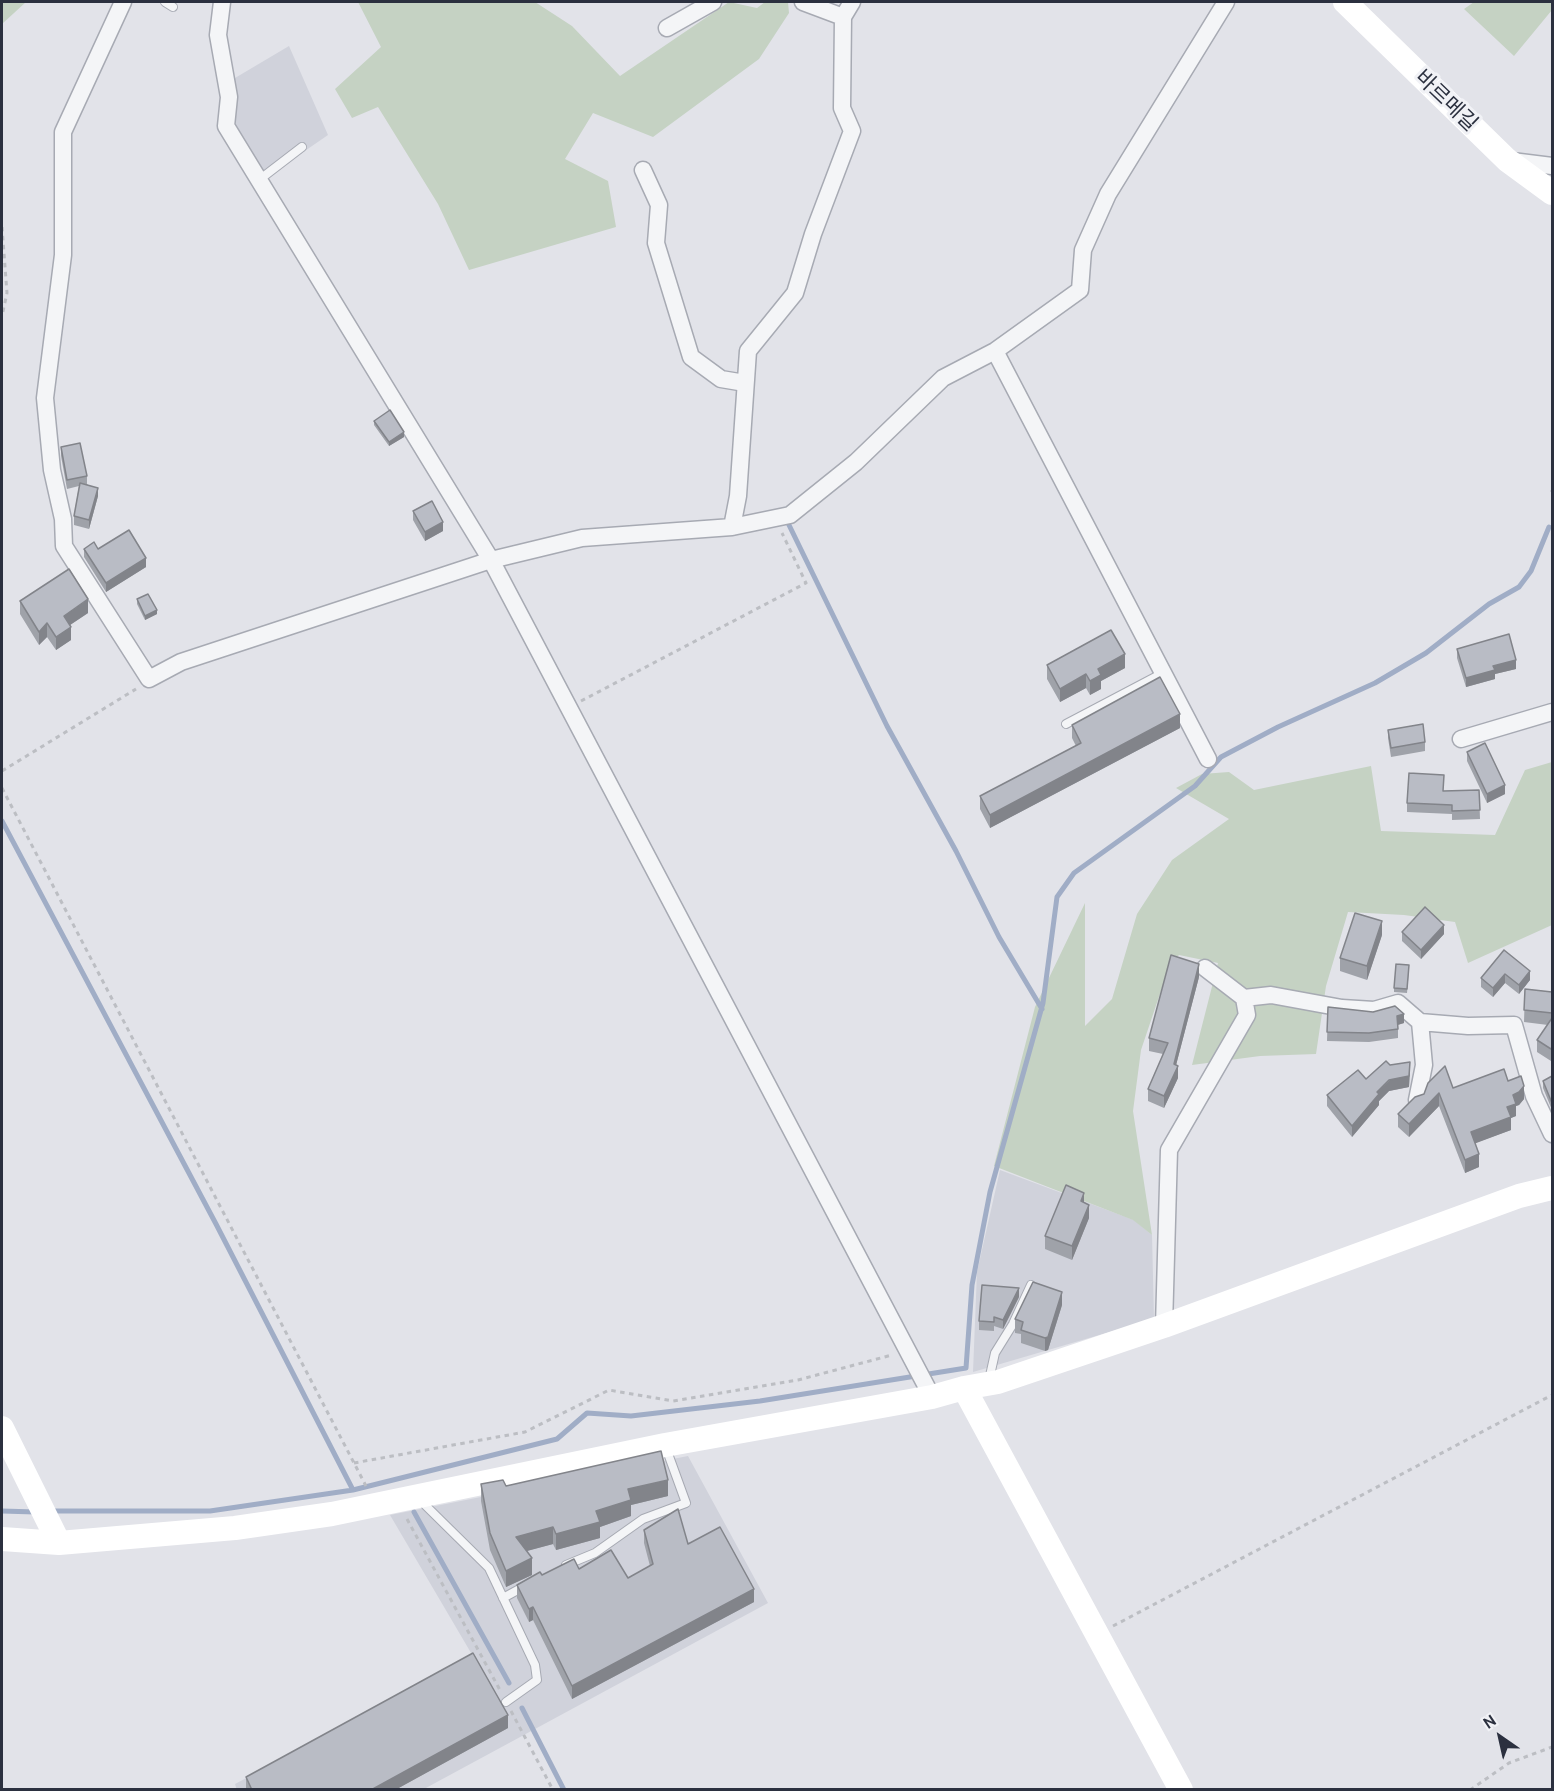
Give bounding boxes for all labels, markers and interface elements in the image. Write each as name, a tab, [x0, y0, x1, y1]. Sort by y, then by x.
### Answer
street label: 바르메길	[1409, 65, 1483, 137]
north arrow	[1470, 1707, 1530, 1767]
text: N	[1480, 1711, 1500, 1733]

